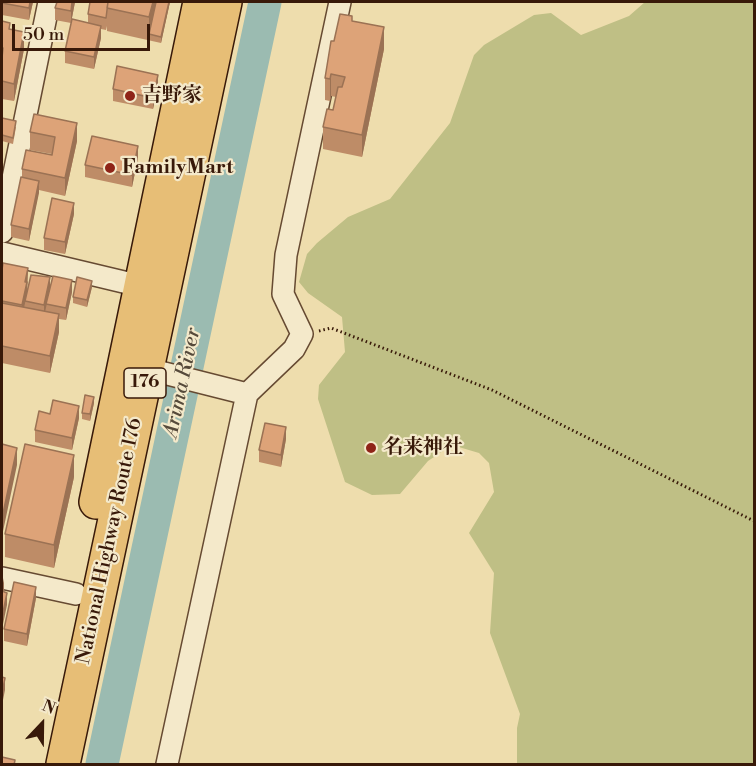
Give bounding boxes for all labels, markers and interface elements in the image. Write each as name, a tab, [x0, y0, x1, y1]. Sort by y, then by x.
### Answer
scale bar	[15, 12, 153, 50]
text: 50 m	[23, 23, 64, 46]
place label: 吉野家	[142, 84, 202, 108]
marker: 吉野家	[123, 89, 137, 103]
place label: FamilyMart	[122, 156, 233, 180]
marker: FamilyMart	[103, 161, 117, 175]
water label: Arima River	[159, 326, 207, 440]
road number: 176	[124, 368, 166, 398]
street label: National Highway Route 176	[72, 416, 148, 666]
place label: 名来神社	[383, 436, 463, 460]
marker: 名来神社	[364, 441, 378, 455]
north arrow	[12, 694, 72, 754]
text: N	[39, 696, 58, 719]

